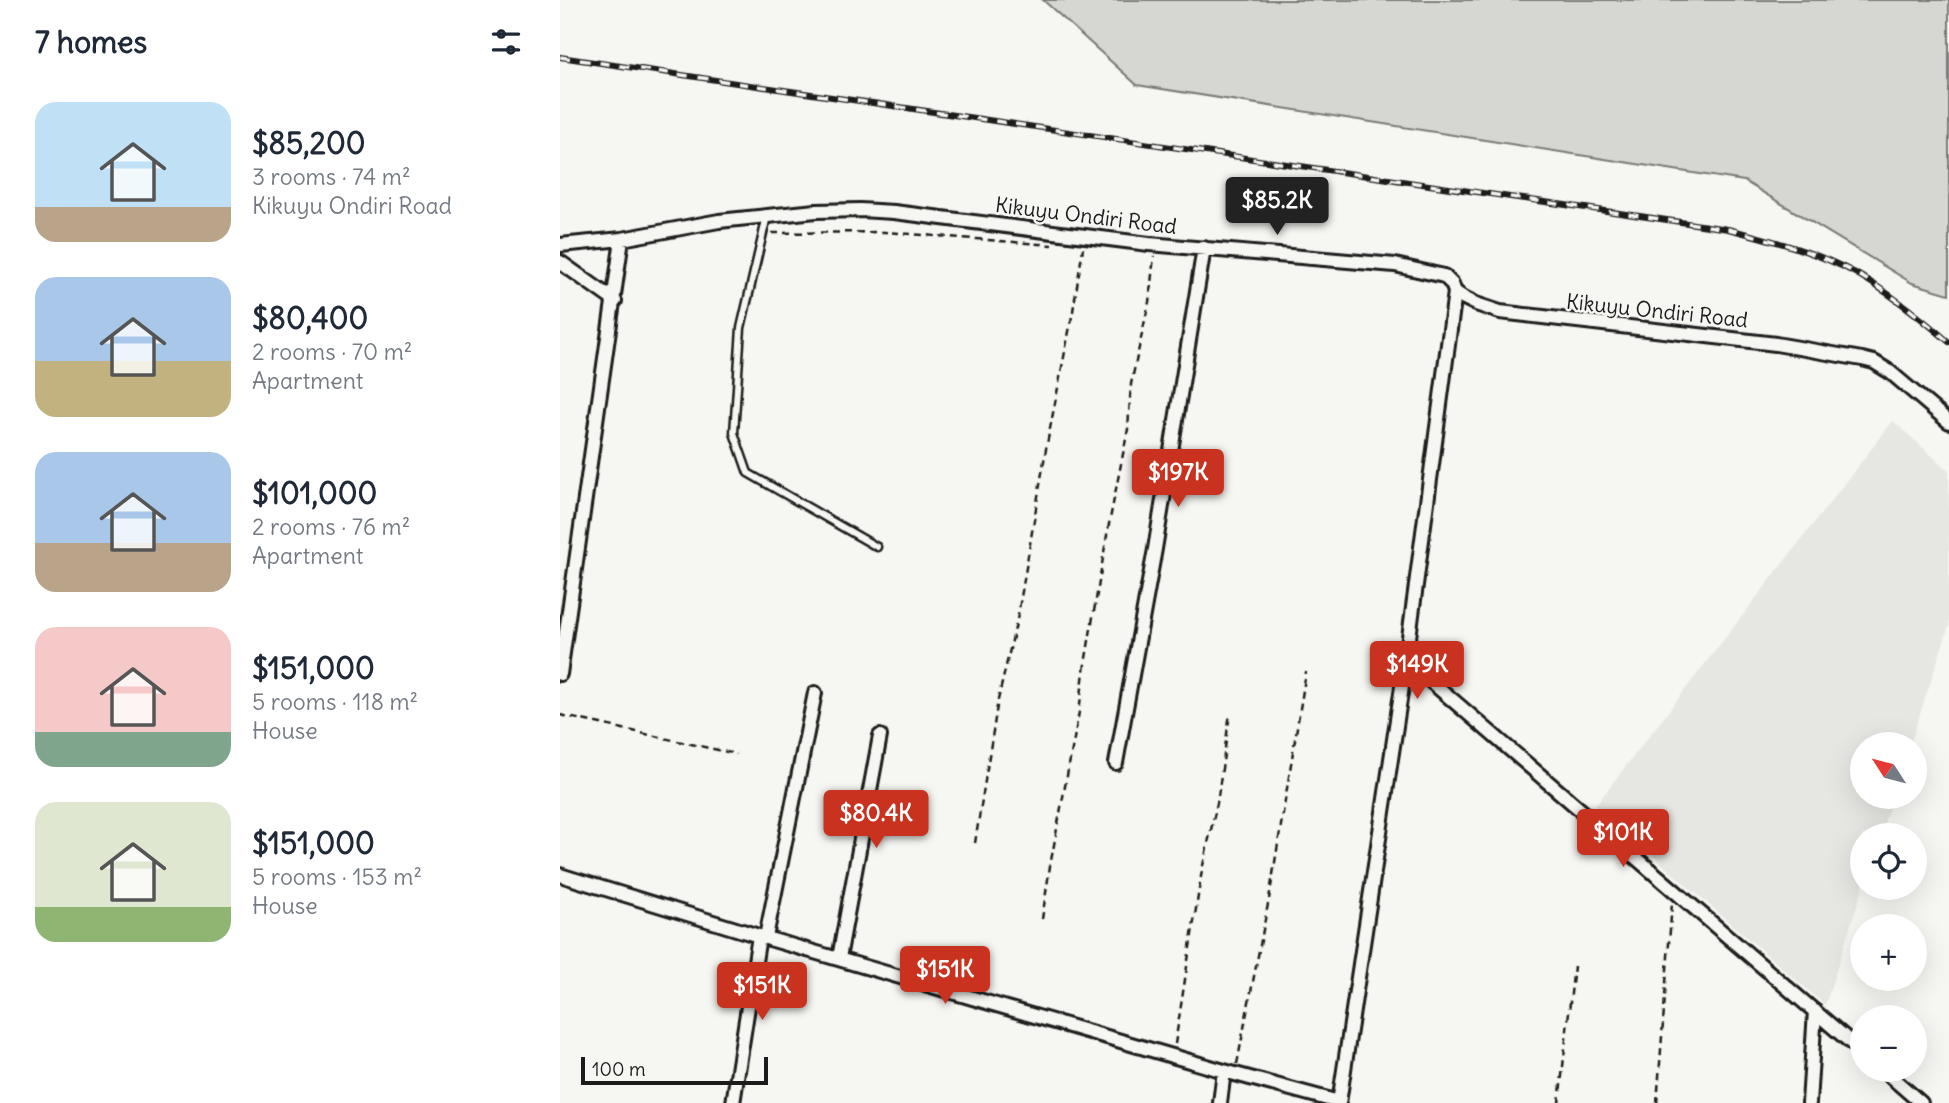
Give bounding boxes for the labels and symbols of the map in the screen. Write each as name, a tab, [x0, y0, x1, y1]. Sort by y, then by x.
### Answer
pin: $85.2K	[1220, 177, 1334, 237]
street label: Kikuyu Ondiri Road	[994, 191, 1178, 240]
street label: Kikuyu Ondiri Road	[1565, 288, 1749, 333]
pin: $197K	[1129, 449, 1227, 509]
pin: $149K	[1368, 642, 1466, 701]
north arrow	[1850, 732, 1927, 808]
pin: $80.4K	[819, 790, 933, 850]
pin: $101K	[1574, 810, 1672, 869]
pin: $151K	[896, 946, 994, 1006]
pin: $151K	[713, 962, 811, 1022]
scale bar	[581, 1054, 768, 1086]

